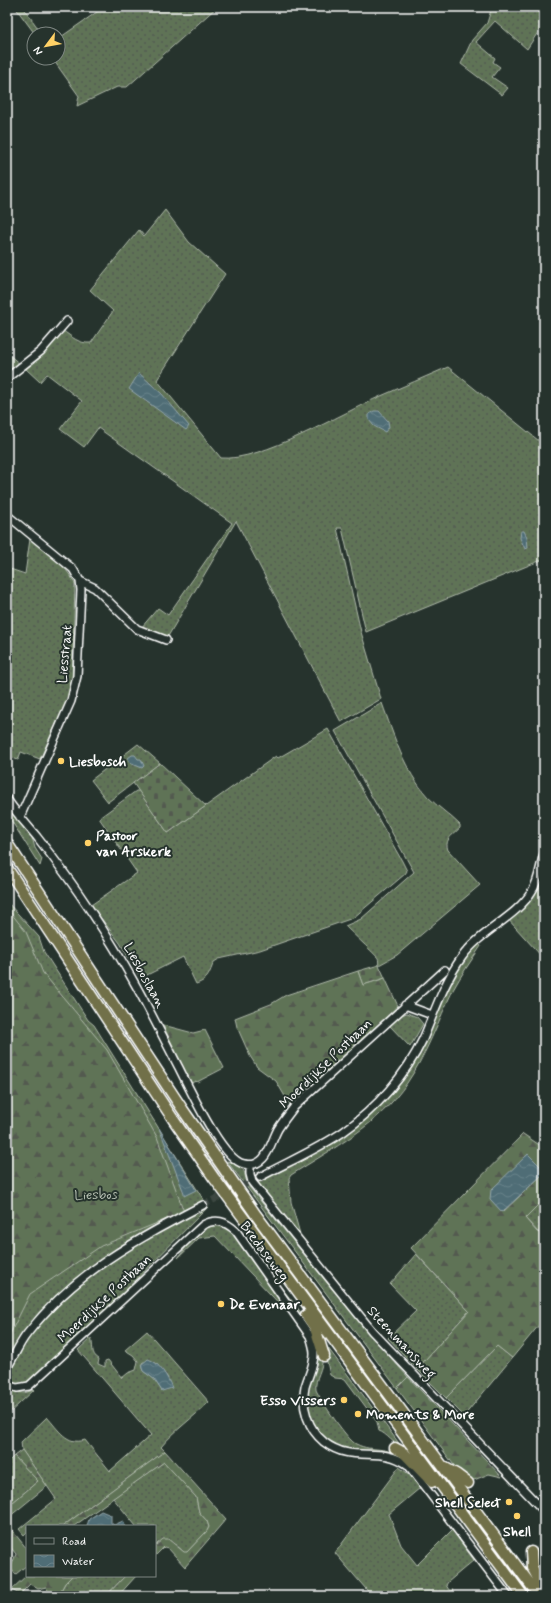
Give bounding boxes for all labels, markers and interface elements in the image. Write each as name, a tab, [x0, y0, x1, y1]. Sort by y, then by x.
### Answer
north arrow	[26, 26, 66, 66]
text: N	[30, 44, 46, 58]
street label: Liesstraat	[53, 624, 77, 684]
place label: Liesbosch	[69, 753, 126, 771]
marker: Liesbosch	[56, 756, 66, 766]
place label: Pastoor van Arskerk	[96, 827, 171, 861]
marker: Pastoor van Arskerk	[83, 838, 93, 848]
street label: Liesboslaan	[119, 940, 169, 1011]
street label: Moerdijkse Postbaan	[276, 1015, 376, 1113]
park label: Liesbos	[74, 1186, 118, 1204]
street label: Bredaseweg	[235, 1218, 293, 1286]
street label: Moerdijkse Postbaan	[54, 1251, 155, 1347]
place label: De Evenaar	[229, 1296, 300, 1314]
marker: De Evenaar	[216, 1299, 226, 1309]
street label: Steenmansweg	[361, 1302, 440, 1384]
place label: Esso Vissers	[260, 1392, 337, 1410]
marker: Esso Vissers	[339, 1395, 349, 1405]
place label: Moments & More	[366, 1406, 475, 1424]
marker: Moments & More	[353, 1409, 363, 1419]
place label: Shell Select	[435, 1494, 502, 1512]
marker: Shell Select	[504, 1497, 514, 1507]
marker: Shell	[512, 1511, 522, 1521]
place label: Shell	[503, 1523, 531, 1541]
legend	[26, 1525, 156, 1577]
text: Road	[62, 1534, 86, 1550]
text: Water	[62, 1554, 94, 1570]

